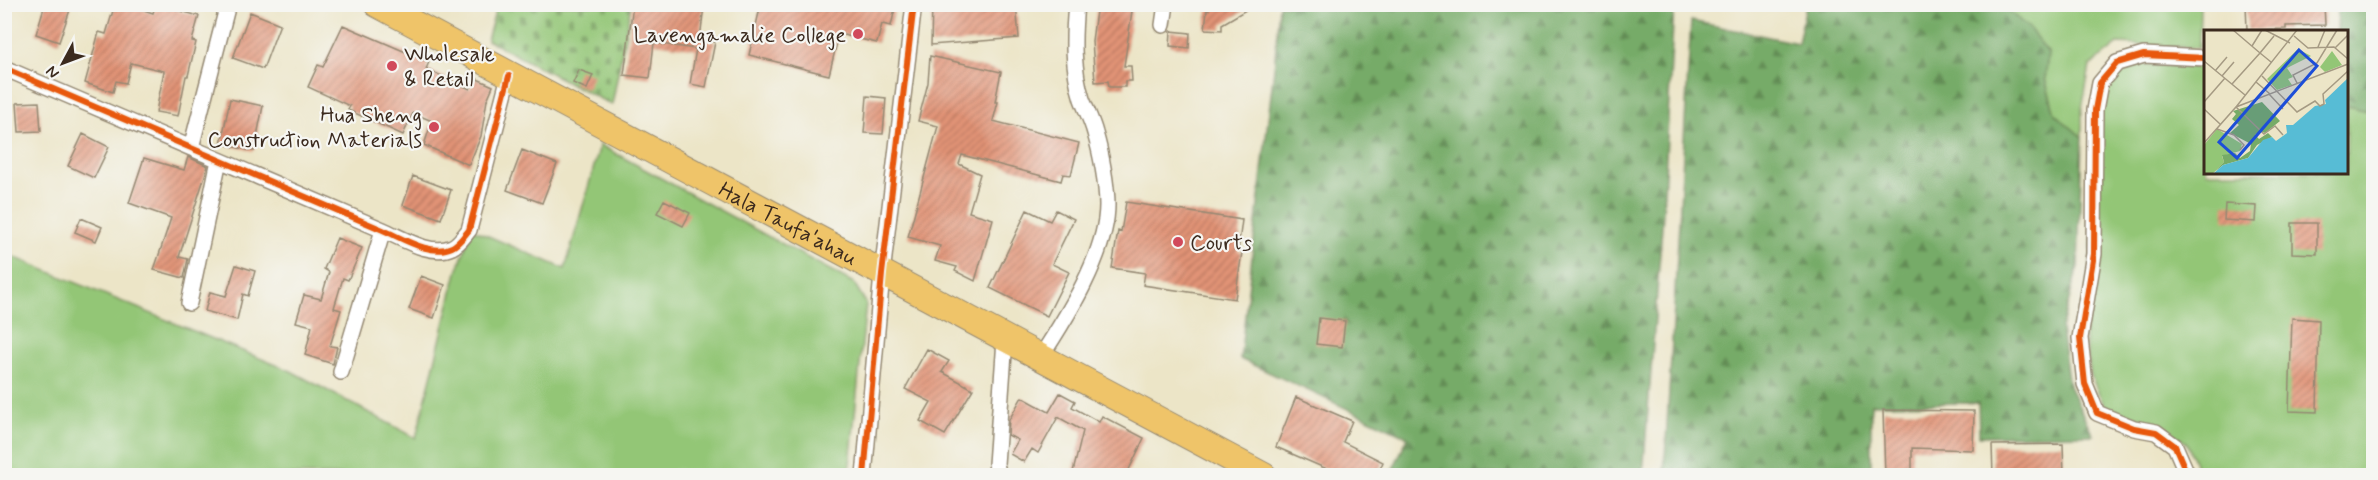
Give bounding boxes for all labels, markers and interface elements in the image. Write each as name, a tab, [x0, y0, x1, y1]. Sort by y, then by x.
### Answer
place label: Lavengamalie College	[634, 22, 846, 51]
marker: Lavengamalie College	[851, 27, 865, 41]
inset map	[2204, 30, 2348, 174]
north arrow	[33, 33, 93, 93]
place label: Wholesale & Retail	[404, 41, 495, 94]
marker: Wholesale & Retail	[385, 59, 399, 73]
text: N	[41, 61, 64, 83]
place label: Hua Sheng Construction Materials	[207, 102, 422, 155]
marker: Hua Sheng Construction Materials	[427, 120, 441, 134]
street label: Hala Taufa'ahau	[713, 176, 862, 273]
place label: Courts	[1190, 230, 1252, 258]
marker: Courts	[1171, 235, 1185, 249]

